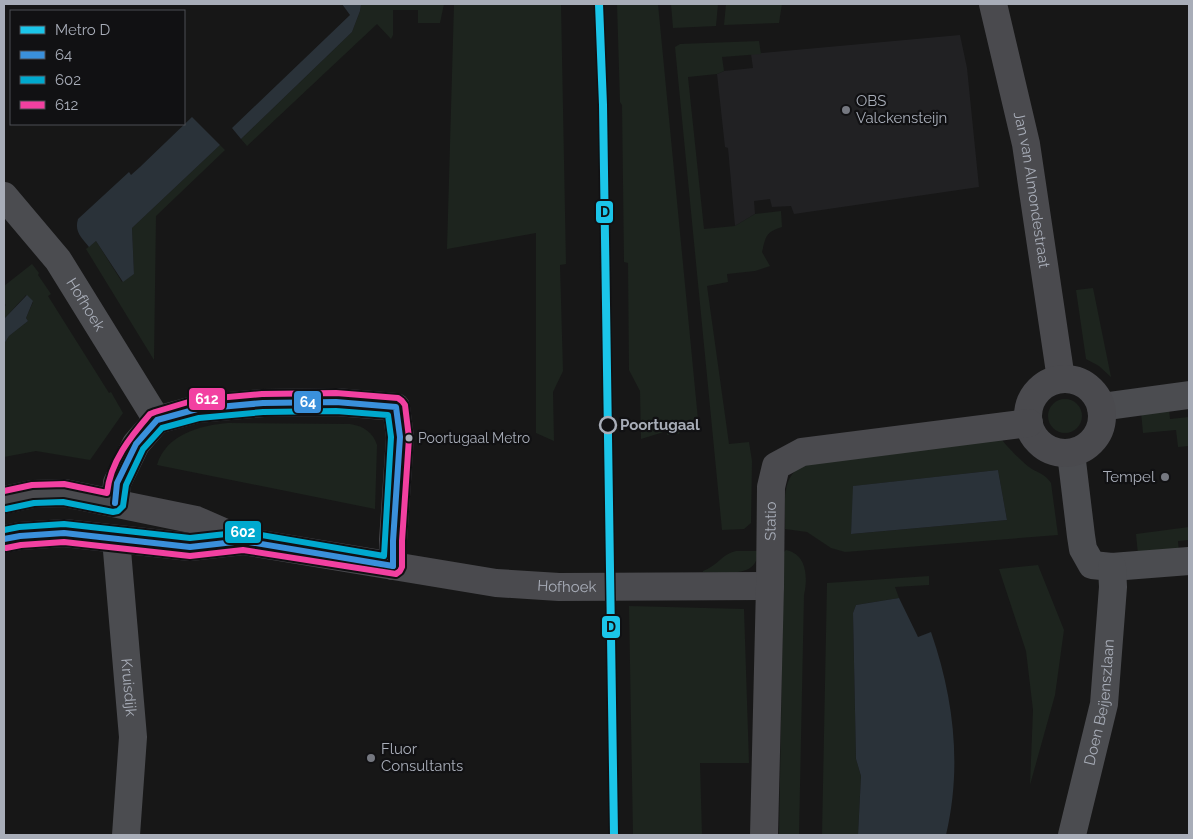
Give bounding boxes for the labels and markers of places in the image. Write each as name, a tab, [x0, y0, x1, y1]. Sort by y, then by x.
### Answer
place label: OBS Valckensteijn	[856, 92, 947, 127]
marker: OBS Valckensteijn	[840, 104, 852, 116]
marker: Poortugaal	[599, 416, 617, 434]
place label: Poortugaal	[620, 416, 700, 434]
place label: Poortugaal Metro	[418, 430, 530, 446]
marker: Poortugaal Metro	[404, 433, 414, 443]
place label: Tempel	[1103, 468, 1156, 486]
marker: Tempel	[1159, 471, 1171, 483]
place label: Fluor Consultants	[381, 740, 463, 775]
marker: Fluor Consultants	[365, 752, 377, 764]

